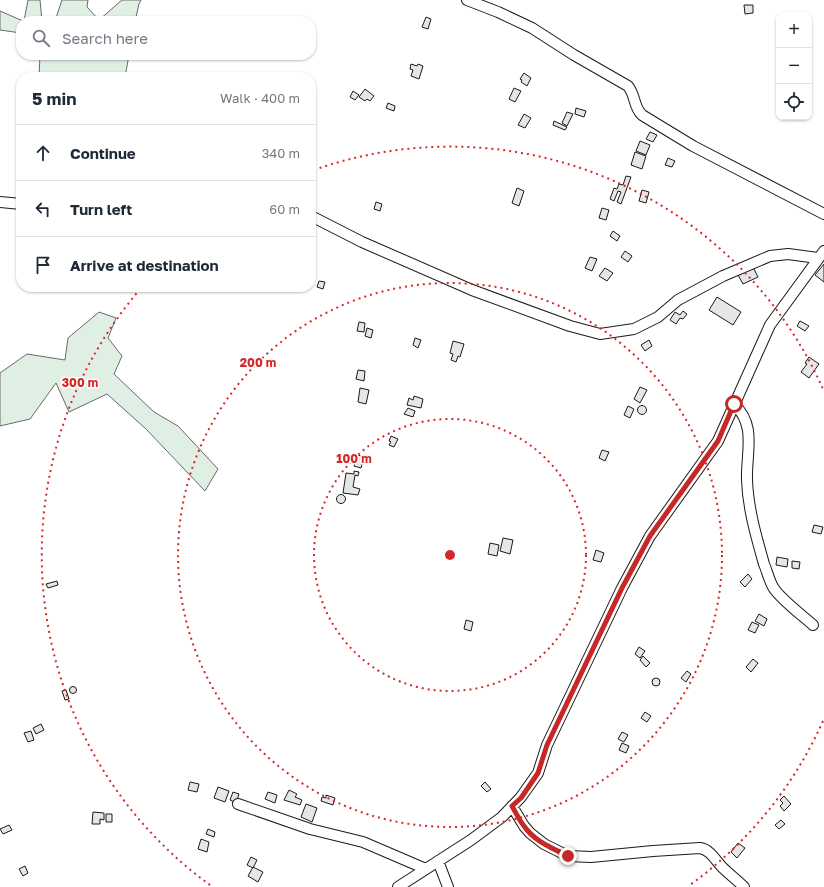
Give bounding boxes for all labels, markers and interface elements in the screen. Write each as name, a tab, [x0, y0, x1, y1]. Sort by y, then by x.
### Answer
map controls	[776, 12, 812, 120]
button: +	[776, 12, 812, 48]
search box	[16, 16, 316, 60]
icon: search	[30, 27, 52, 49]
text: Search here	[62, 29, 148, 47]
button: −	[776, 48, 812, 84]
button: locate	[776, 84, 812, 120]
text: 5 min	[32, 88, 76, 109]
text: Walk · 400 m	[220, 90, 300, 106]
icon: ahead	[32, 142, 54, 164]
text: Continue	[70, 144, 136, 162]
text: 340 m	[262, 145, 300, 161]
icon: left	[32, 198, 54, 220]
text: Turn left	[70, 200, 132, 218]
text: 60 m	[269, 201, 300, 217]
icon: arrive	[32, 254, 54, 276]
text: Arrive at destination	[70, 256, 219, 274]
text: 200 m	[240, 355, 276, 370]
text: 300 m	[62, 375, 98, 390]
route start	[725, 395, 743, 413]
text: 100 m	[336, 451, 372, 466]
centre of rings	[443, 548, 457, 562]
route end	[559, 847, 577, 865]

